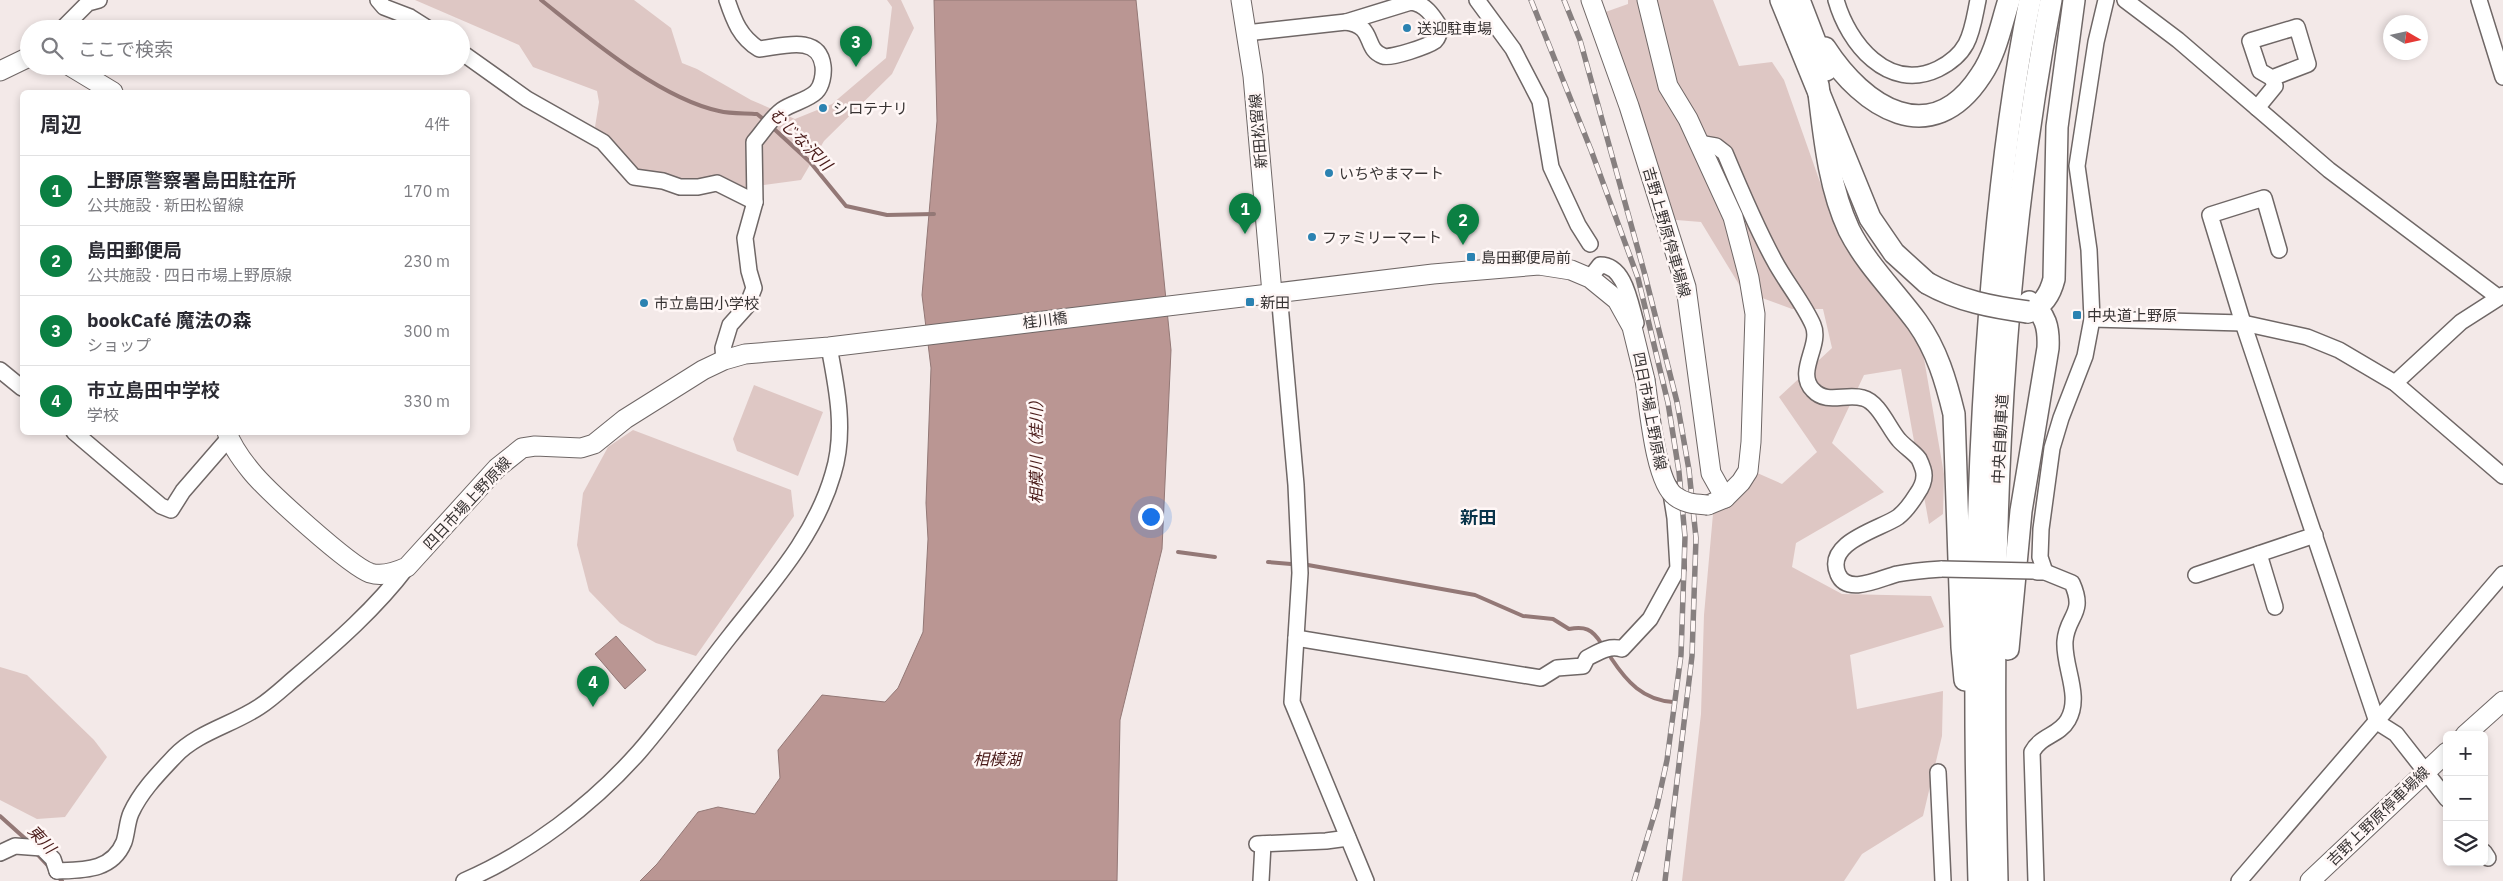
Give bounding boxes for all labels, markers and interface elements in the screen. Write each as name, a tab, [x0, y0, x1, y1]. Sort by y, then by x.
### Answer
north arrow	[2383, 15, 2428, 60]
place label: 送迎駐車場	[1417, 19, 1492, 38]
search box	[20, 20, 470, 75]
marker: 送迎駐車場	[1401, 22, 1413, 34]
pin: 3	[840, 26, 872, 67]
icon: search	[38, 34, 66, 62]
text: ここで検索	[78, 37, 173, 61]
street label: 新田松留線	[1245, 93, 1271, 169]
place label: シロテナリ	[833, 99, 908, 118]
marker: シロテナリ	[817, 102, 829, 114]
water label: むじな沢川	[766, 104, 838, 176]
text: 周辺	[40, 110, 82, 138]
text: 4件	[424, 114, 450, 134]
place label: いちやまマート	[1339, 164, 1444, 183]
street label: 吉野上野原停車場線	[1639, 164, 1695, 300]
marker: いちやまマート	[1323, 167, 1335, 179]
text: 上野原警察署島田駐在所	[87, 168, 296, 192]
text: 1	[51, 181, 61, 201]
text: 170 m	[403, 181, 450, 201]
pin: 1	[1229, 193, 1261, 234]
text: 公共施設 · 新田松留線	[87, 195, 244, 215]
pin: 2	[1447, 204, 1479, 245]
place label: ファミリーマート	[1322, 228, 1442, 247]
marker: ファミリーマート	[1306, 231, 1318, 243]
text: 島田郵便局	[87, 238, 182, 262]
place label: 島田郵便局前	[1481, 248, 1571, 267]
text: 2	[51, 251, 61, 271]
text: 230 m	[403, 251, 450, 271]
marker: 島田郵便局前	[1465, 251, 1477, 263]
text: 公共施設 · 四日市場上野原線	[87, 265, 292, 285]
place label: 新田	[1260, 293, 1290, 312]
place label: 市立島田小学校	[654, 294, 759, 313]
marker: 新田	[1244, 296, 1256, 308]
marker: 市立島田小学校	[638, 297, 650, 309]
place label: 中央道上野原	[2087, 306, 2177, 325]
text: bookCafé 魔法の森	[87, 308, 252, 332]
street label: 桂川橋	[1022, 308, 1068, 332]
marker: 中央道上野原	[2071, 309, 2083, 321]
text: 3	[51, 321, 61, 341]
text: 300 m	[403, 321, 450, 341]
text: ショップ	[87, 335, 151, 355]
street label: 四日市場上野原線	[1629, 350, 1671, 472]
text: 市立島田中学校	[87, 378, 220, 402]
text: 4	[51, 391, 61, 411]
text: 330 m	[403, 391, 450, 411]
water label: 相模川（桂川）	[1026, 392, 1046, 504]
street label: 中央自動車道	[1988, 394, 2012, 484]
text: 学校	[87, 405, 119, 425]
street label: 四日市場上野原線	[419, 453, 515, 553]
your location	[1138, 504, 1164, 530]
district label: 新田	[1460, 506, 1496, 529]
pin: 4	[577, 666, 609, 707]
map controls	[2443, 731, 2488, 866]
button: +	[2443, 731, 2488, 776]
water label: 相模湖	[973, 749, 1024, 769]
street label: 吉野上野原停車場線	[2323, 762, 2433, 870]
button: −	[2443, 776, 2488, 821]
water label: 東川	[24, 820, 62, 859]
button: layers	[2443, 821, 2488, 866]

